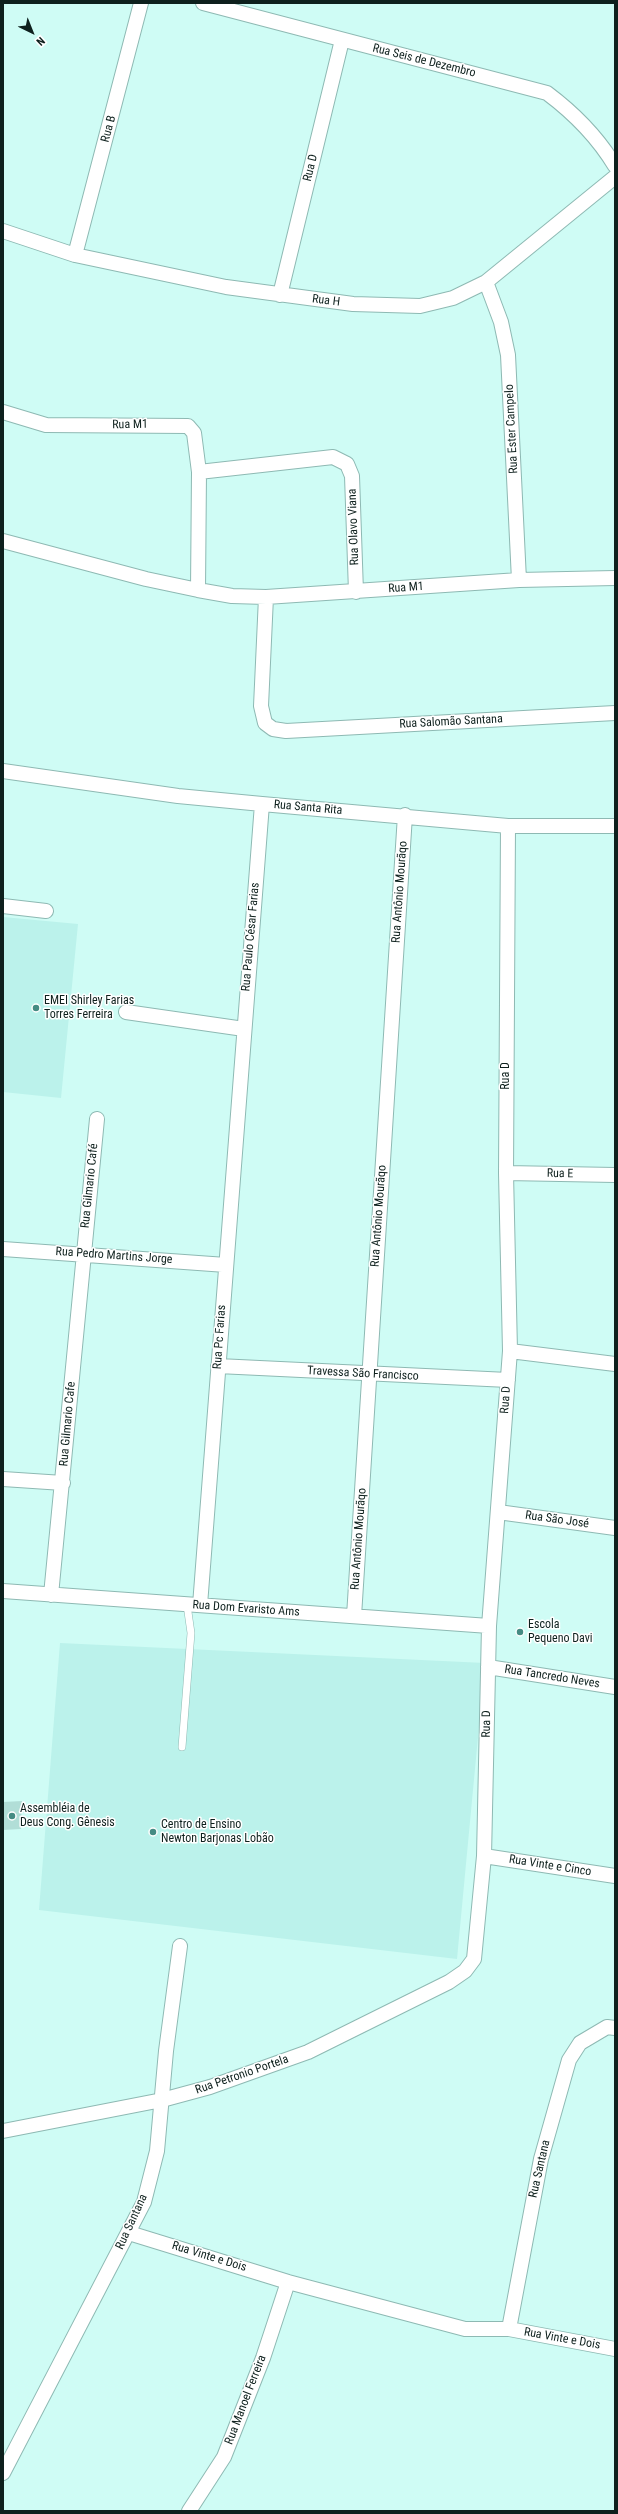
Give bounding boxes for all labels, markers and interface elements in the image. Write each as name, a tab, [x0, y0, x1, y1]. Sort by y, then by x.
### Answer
north arrow	[12, 12, 52, 52]
text: N	[34, 34, 47, 48]
street label: Rua Seis de Dezembro	[371, 41, 477, 81]
street label: Rua B	[99, 114, 119, 144]
street label: Rua D	[301, 153, 321, 183]
street label: Rua H	[311, 292, 341, 310]
street label: Rua Ester Campelo	[502, 384, 522, 474]
street label: Rua M1	[112, 417, 148, 433]
street label: Rua Olavo Viana	[345, 488, 363, 566]
street label: Rua M1	[388, 580, 424, 596]
street label: Rua Salomão Santana	[399, 712, 503, 732]
street label: Rua Santa Rita	[273, 798, 343, 818]
street label: Rua Antônio Mourãqo	[389, 840, 411, 944]
street label: Rua Paulo César Farias	[239, 882, 263, 992]
place label: EMEI Shirley Farias Torres Ferreira	[44, 994, 134, 1022]
marker: EMEI Shirley Farias Torres Ferreira	[31, 1003, 41, 1013]
street label: Rua D	[499, 1062, 513, 1090]
street label: Rua Gilmario Café	[78, 1143, 102, 1229]
street label: Rua Antônio Mourãqo	[368, 1164, 390, 1268]
street label: Rua E	[547, 1167, 573, 1181]
street label: Rua Pedro Martins Jorge	[55, 1245, 173, 1267]
street label: Rua Pc Farias	[211, 1304, 229, 1370]
street label: Travessa São Francisco	[307, 1364, 419, 1384]
street label: Rua Gilmario Cafe	[57, 1381, 79, 1467]
street label: Rua D	[498, 1386, 514, 1414]
street label: Rua Antônio Mourãqo	[348, 1487, 370, 1591]
street label: Rua São José	[524, 1508, 590, 1532]
street label: Rua Dom Evaristo Ams	[192, 1598, 300, 1620]
place label: Escola Pequeno Davi	[528, 1618, 593, 1646]
marker: Escola Pequeno Davi	[515, 1627, 525, 1637]
street label: Rua Tancredo Neves	[503, 1662, 601, 1692]
street label: Rua D	[480, 1710, 494, 1738]
place label: Assembléia de Deus Cong. Gênesis	[20, 1802, 115, 1830]
marker: Assembléia de Deus Cong. Gênesis	[7, 1811, 17, 1821]
place label: Centro de Ensino Newton Barjonas Lobão	[161, 1818, 274, 1846]
marker: Centro de Ensino Newton Barjonas Lobão	[148, 1827, 158, 1837]
street label: Rua Vinte e Cinco	[508, 1852, 592, 1880]
street label: Rua Petronio Portela	[194, 2052, 290, 2098]
street label: Rua Santana	[526, 2138, 554, 2200]
street label: Rua Santana	[113, 2192, 151, 2252]
street label: Rua Vinte e Dois	[170, 2239, 248, 2275]
street label: Rua Vinte e Dois	[523, 2325, 601, 2353]
street label: Rua Manoel Ferreira	[222, 2353, 270, 2447]

